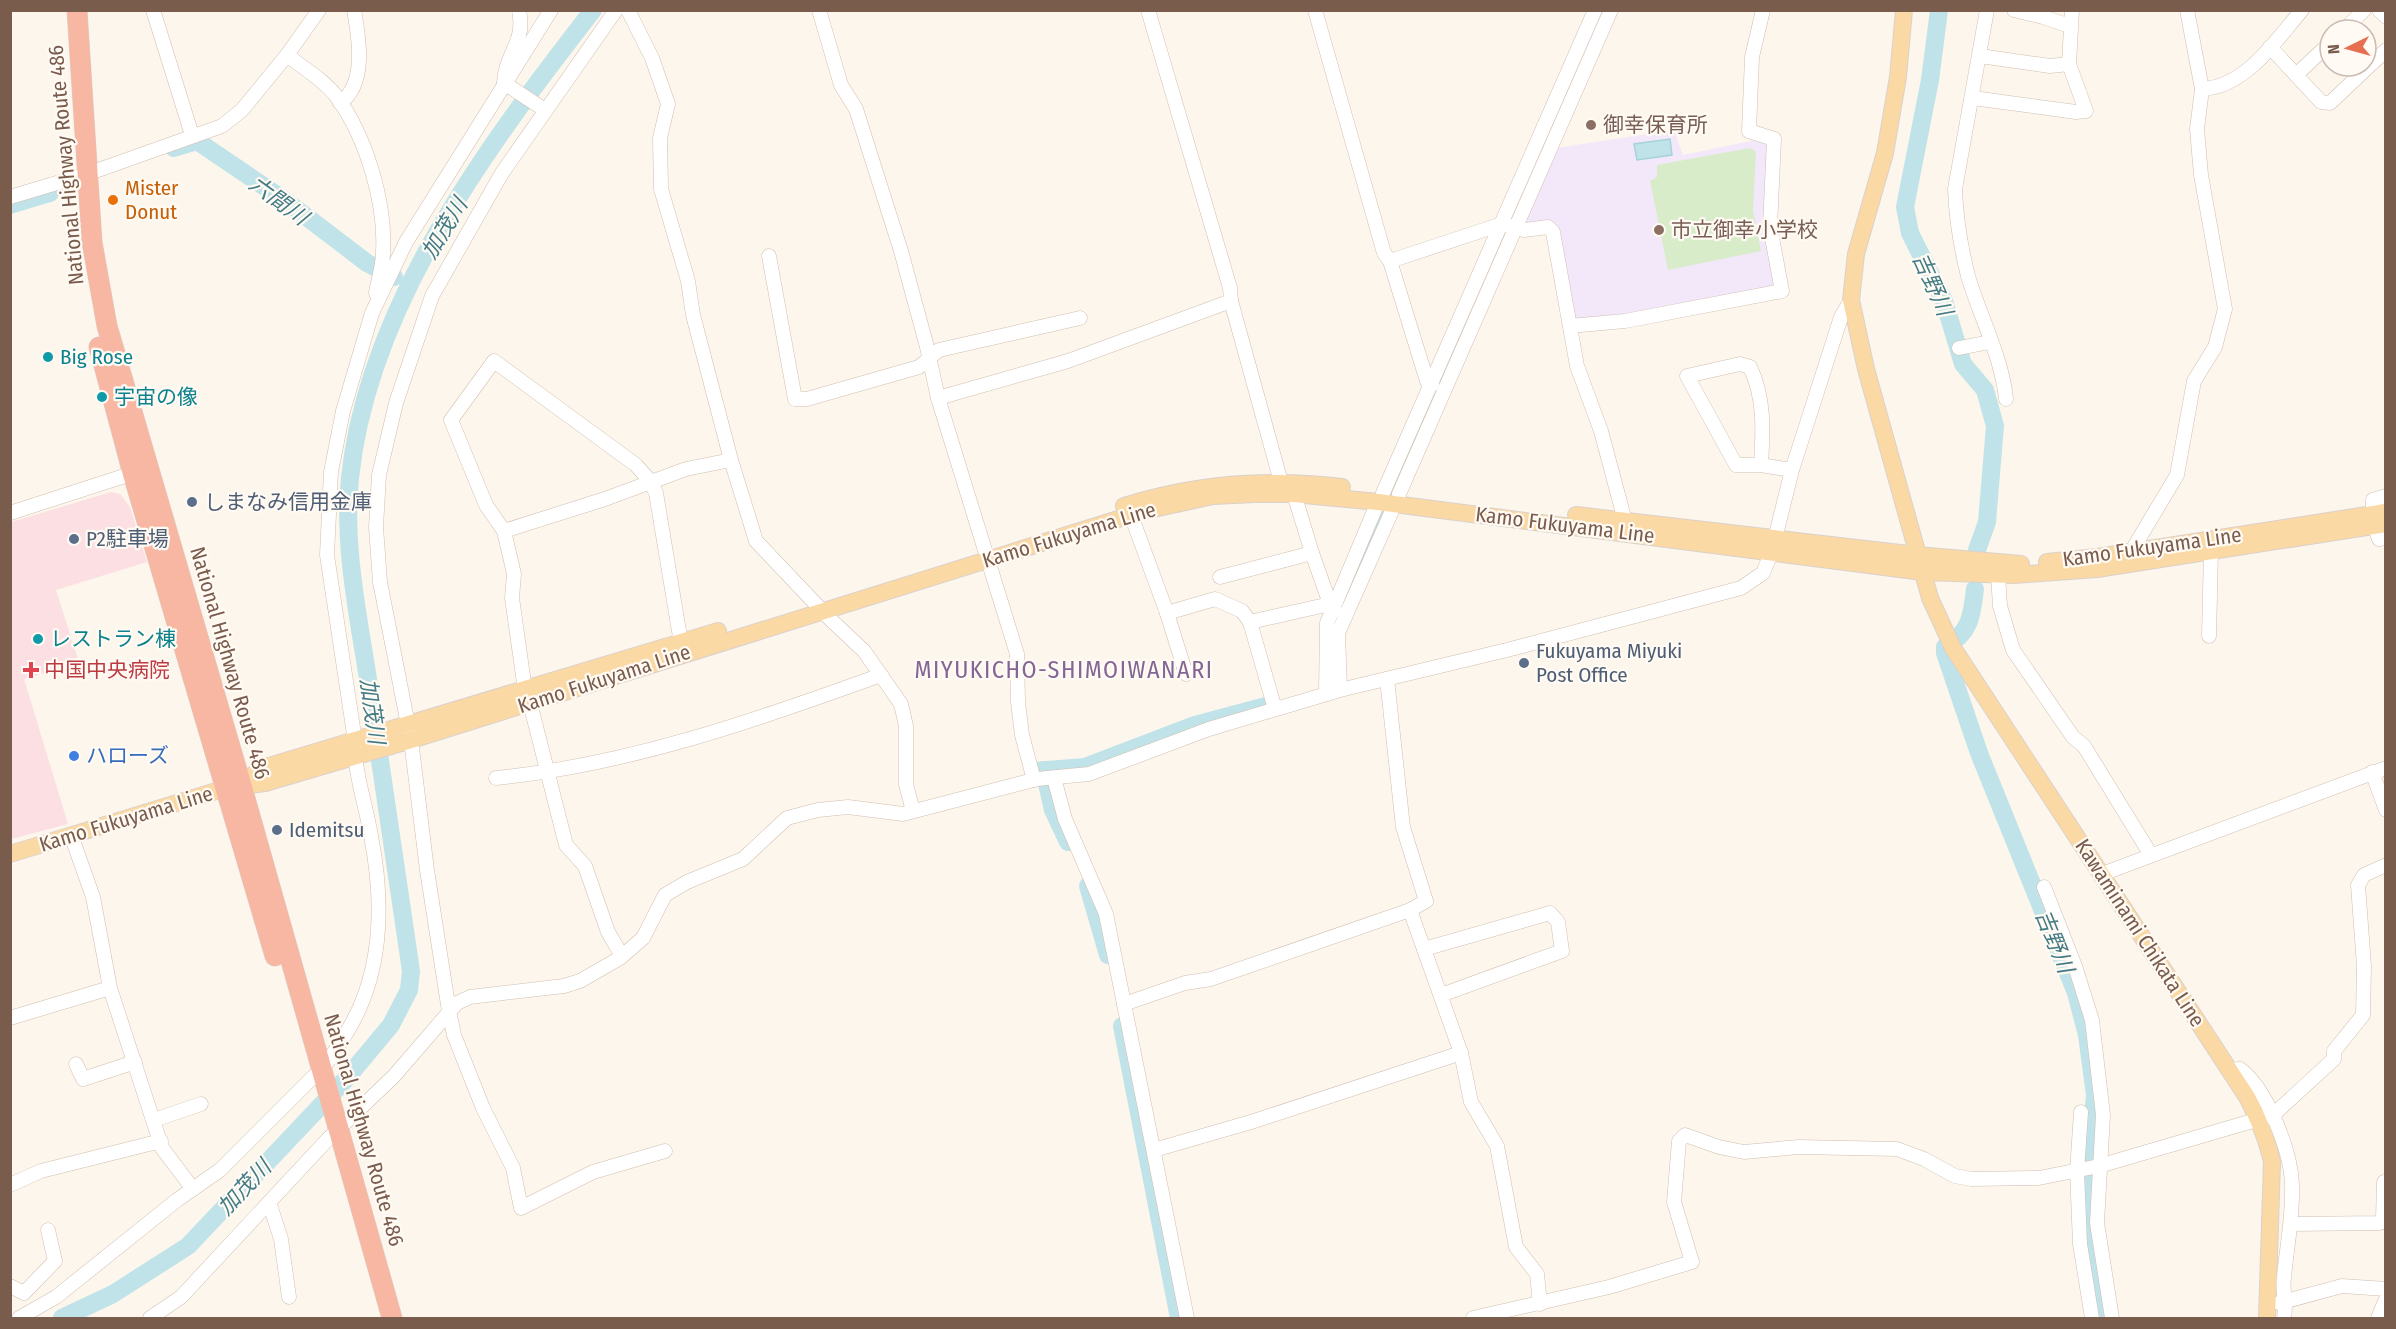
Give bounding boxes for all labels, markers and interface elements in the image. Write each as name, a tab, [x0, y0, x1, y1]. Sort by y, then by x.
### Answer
north arrow	[2318, 18, 2378, 78]
street label: National Highway Route 486	[43, 44, 89, 286]
text: N	[2324, 44, 2343, 55]
place label: 御幸保育所	[1603, 112, 1708, 138]
marker: 御幸保育所	[1584, 118, 1598, 132]
water label: 六間川	[244, 170, 315, 232]
place label: Mister Donut	[125, 175, 179, 225]
water label: 加茂川	[416, 191, 474, 264]
marker: Mister Donut	[106, 193, 120, 207]
place label: 市立御幸小学校	[1671, 217, 1818, 243]
marker: 市立御幸小学校	[1652, 223, 1666, 237]
water label: 吉野川	[1907, 249, 1959, 322]
place label: Big Rose	[60, 344, 133, 370]
marker: Big Rose	[41, 350, 55, 364]
place label: 宇宙の像	[114, 384, 198, 410]
marker: 宇宙の像	[95, 390, 109, 404]
place label: しまなみ信用金庫	[204, 489, 372, 515]
marker: しまなみ信用金庫	[185, 495, 199, 509]
street label: Kamo Fukuyama Line	[979, 496, 1159, 574]
street label: Kamo Fukuyama Line	[1474, 501, 1656, 549]
street label: Kamo Fukuyama Line	[2061, 522, 2243, 572]
place label: P2駐車場	[86, 526, 169, 552]
marker: P2駐車場	[67, 532, 81, 546]
street label: National Highway Route 486	[184, 544, 276, 782]
place label: レストラン棟	[50, 626, 176, 652]
marker: レストラン棟	[31, 632, 45, 646]
place label: Fukuyama Miyuki Post Office	[1536, 638, 1682, 688]
street label: Kamo Fukuyama Line	[514, 639, 694, 719]
district label: MIYUKICHO-SHIMOIWANARI	[914, 656, 1214, 684]
marker: Fukuyama Miyuki Post Office	[1517, 656, 1531, 670]
place label: 中国中央病院	[44, 657, 170, 683]
marker: 中国中央病院	[22, 661, 40, 679]
water label: 加茂川	[355, 677, 391, 748]
place label: ハローズ	[86, 743, 169, 769]
marker: ハローズ	[67, 749, 81, 763]
street label: Kamo Fukuyama Line	[36, 780, 216, 858]
place label: Idemitsu	[289, 817, 364, 843]
marker: Idemitsu	[270, 823, 284, 837]
street label: Kawaminami Chikata Line	[2070, 834, 2210, 1032]
water label: 吉野川	[2030, 906, 2080, 979]
street label: National Highway Route 486	[318, 1011, 410, 1249]
water label: 加茂川	[212, 1153, 278, 1221]

